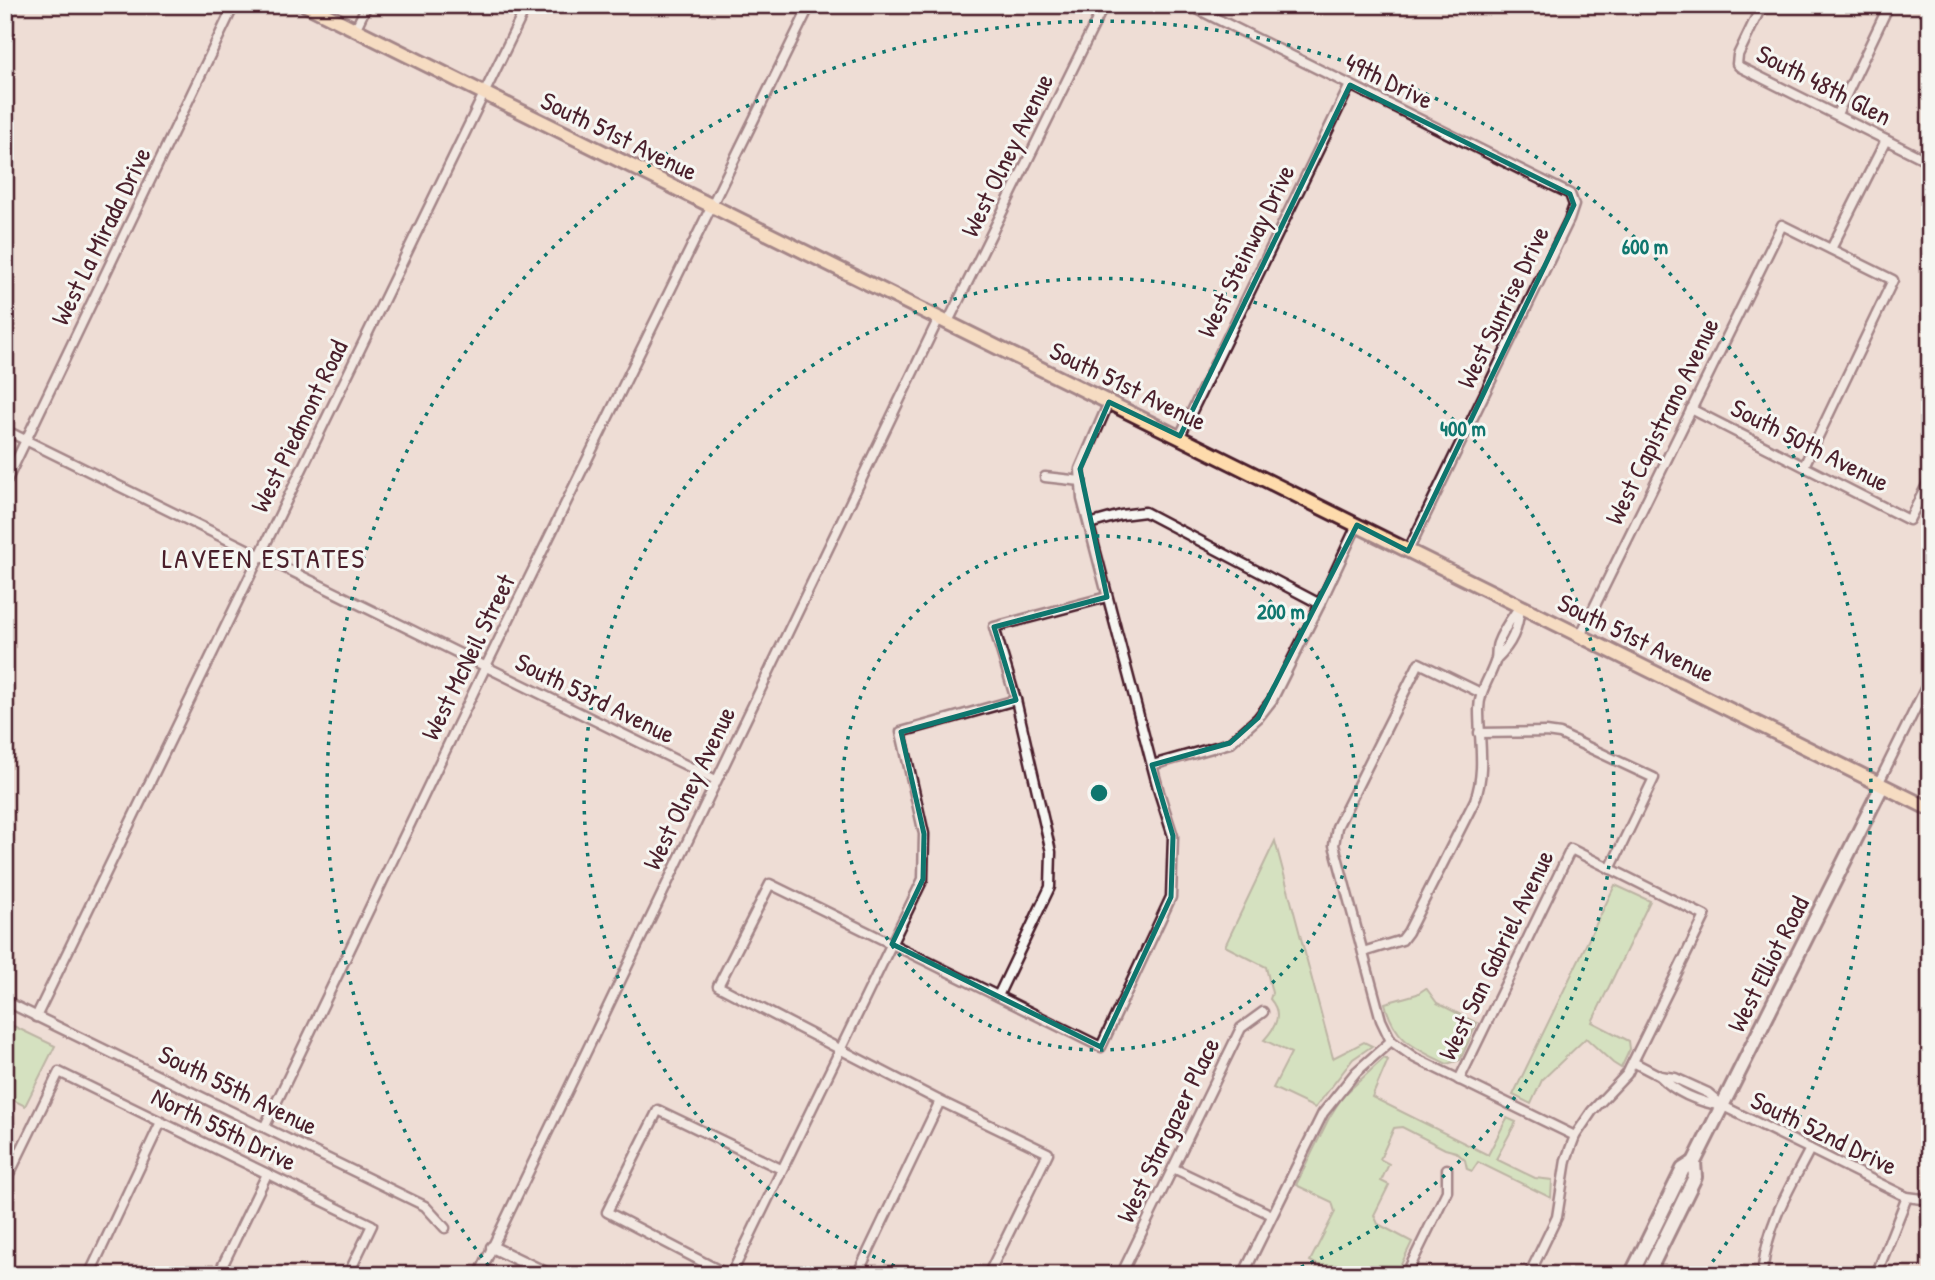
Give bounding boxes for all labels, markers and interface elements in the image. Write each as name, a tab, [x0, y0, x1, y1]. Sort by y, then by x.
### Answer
street label: South 48th Glen	[1751, 36, 1898, 134]
street label: 49th Drive	[1339, 44, 1439, 117]
street label: West Olney Avenue	[952, 67, 1061, 242]
street label: South 51st Avenue	[535, 83, 703, 189]
street label: West La Mirada Drive	[42, 141, 159, 331]
street label: West Steinway Drive	[1189, 159, 1303, 343]
street label: West Sunrise Drive	[1448, 220, 1557, 394]
text: 600 m	[1622, 232, 1668, 261]
street label: West Capistrano Avenue	[1596, 312, 1727, 530]
street label: South 51st Avenue	[1044, 333, 1212, 439]
street label: West Piedmont Road	[242, 334, 355, 518]
street label: South 50th Avenue	[1725, 390, 1895, 499]
text: 400 m	[1440, 414, 1486, 443]
district label: LAVEEN ESTATES	[162, 539, 366, 577]
street label: West McNeil Street	[412, 567, 523, 745]
street label: South 51st Avenue	[1552, 585, 1720, 691]
text: 200 m	[1257, 597, 1305, 626]
street label: South 53rd Avenue	[510, 644, 681, 751]
street label: West Olney Avenue	[634, 700, 743, 875]
centre of rings	[1087, 781, 1111, 805]
street label: West San Gabriel Avenue	[1430, 844, 1562, 1066]
street label: West Elliot Road	[1718, 890, 1817, 1038]
street label: West Stargazer Place	[1108, 1031, 1227, 1228]
street label: South 55th Avenue	[153, 1036, 323, 1143]
street label: North 55th Drive	[146, 1078, 302, 1179]
street label: South 52nd Drive	[1745, 1082, 1903, 1183]

